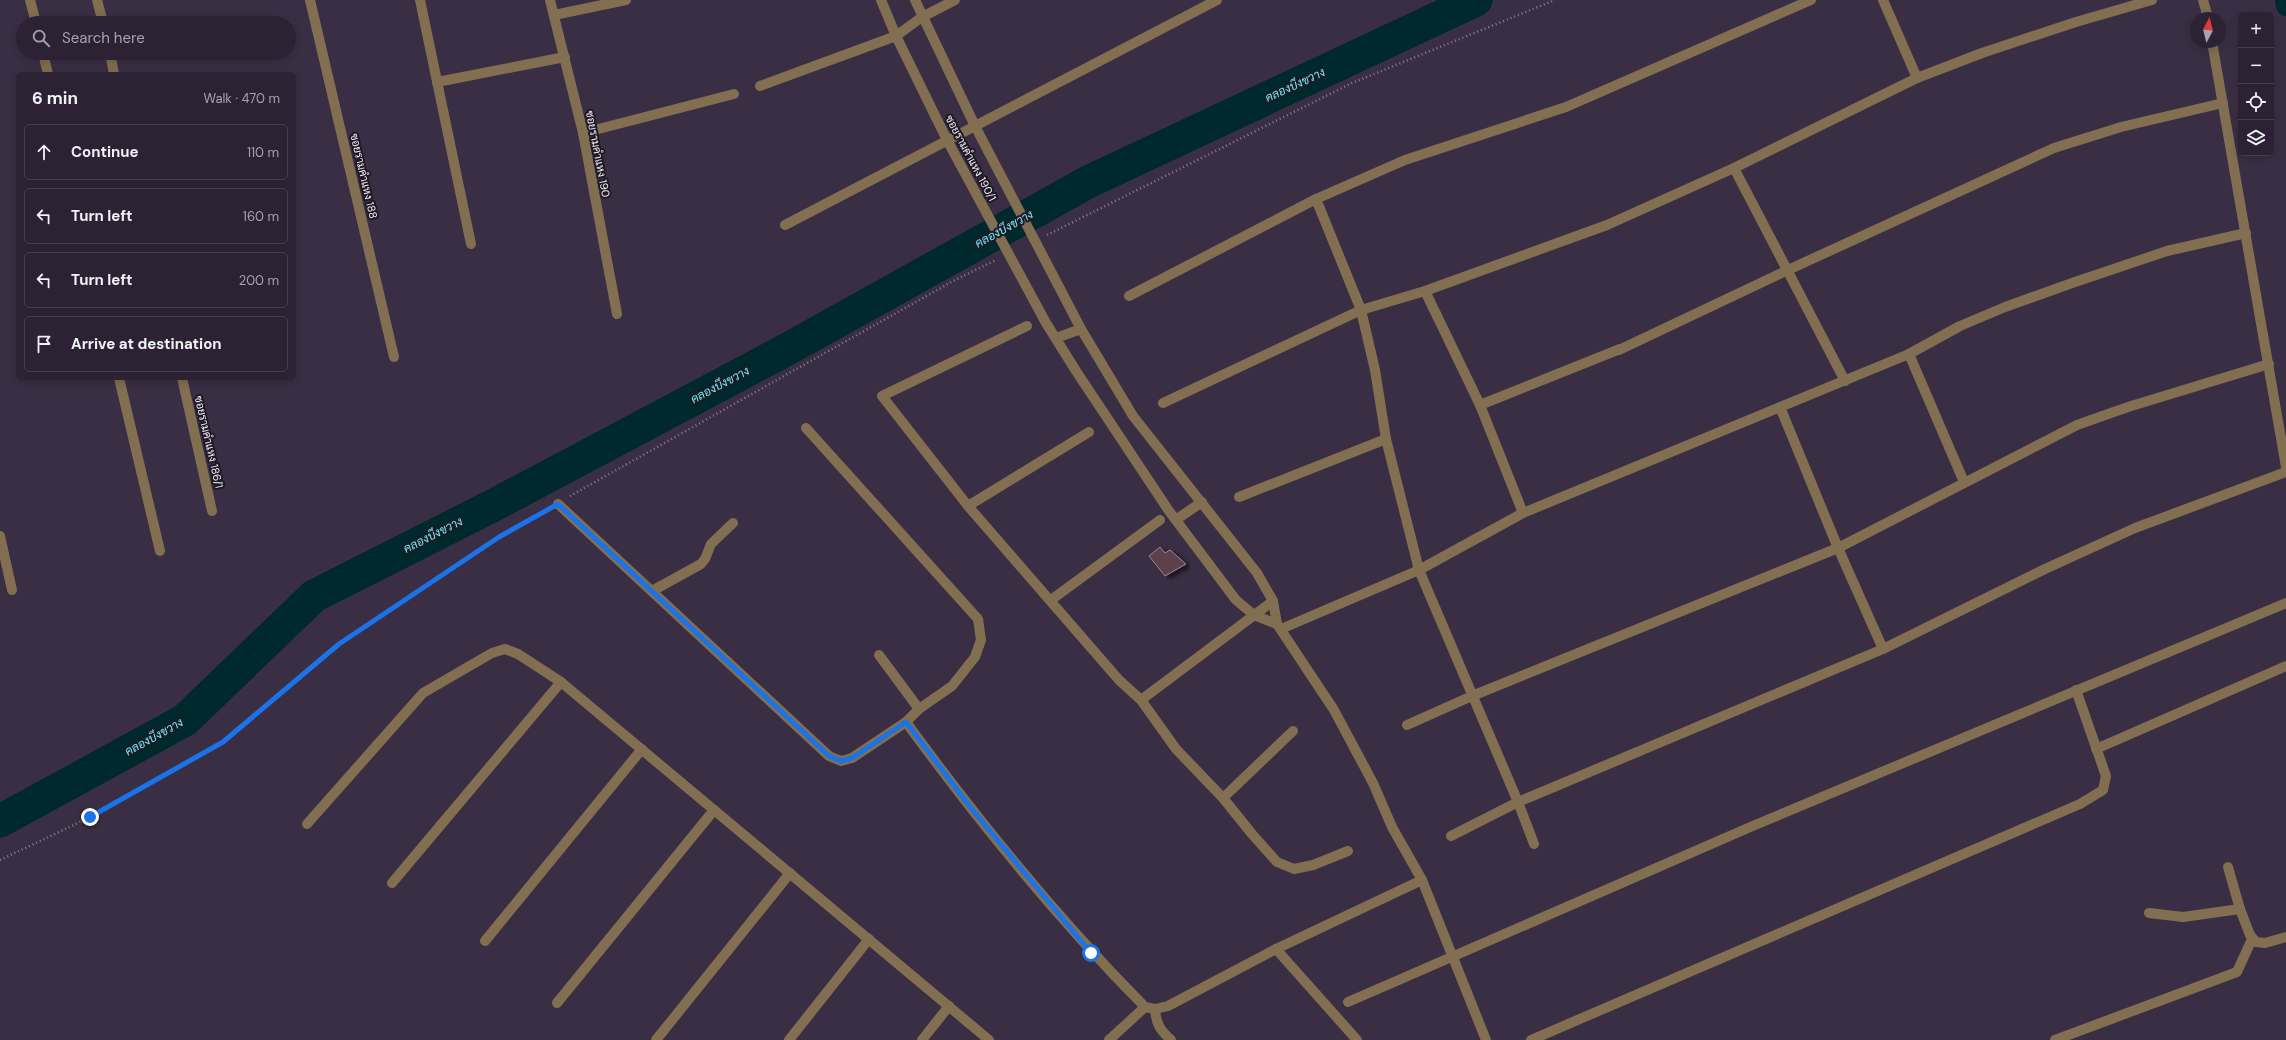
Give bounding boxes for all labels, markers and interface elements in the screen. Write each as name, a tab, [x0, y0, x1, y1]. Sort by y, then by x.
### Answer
north arrow	[2190, 12, 2226, 48]
map controls	[2238, 12, 2274, 156]
button: +	[2238, 12, 2274, 48]
search box	[16, 16, 296, 60]
icon: search	[30, 27, 52, 49]
text: Search here	[62, 28, 145, 48]
button: −	[2238, 48, 2274, 84]
water label: คลองบึงขวาง	[1262, 64, 1328, 106]
button: locate	[2238, 84, 2274, 120]
text: 6 min	[32, 87, 78, 109]
text: Walk · 470 m	[203, 90, 280, 107]
street label: ซอยรามคำแหง 190	[583, 109, 613, 199]
street label: ซอยรามคำแหง 190/1	[942, 113, 1000, 203]
button: layers	[2238, 120, 2274, 156]
street label: ซอยรามคำแหง 188	[347, 132, 381, 220]
icon: ahead	[33, 141, 55, 163]
text: Continue	[71, 142, 139, 162]
text: 110 m	[247, 144, 279, 161]
icon: left	[33, 205, 55, 227]
text: Turn left	[71, 206, 132, 226]
water label: คลองบึงขวาง	[972, 206, 1037, 252]
text: 160 m	[243, 208, 279, 225]
icon: left	[33, 269, 55, 291]
text: Turn left	[71, 270, 132, 290]
text: 200 m	[239, 272, 279, 289]
icon: arrive	[33, 333, 55, 355]
text: Arrive at destination	[71, 334, 222, 354]
water label: คลองบึงขวาง	[688, 363, 753, 407]
street label: ซอยรามคำแหง 186/1	[192, 394, 226, 490]
water label: คลองบึงขวาง	[401, 513, 466, 557]
water label: คลองบึงขวาง	[122, 714, 187, 760]
route end	[81, 808, 99, 826]
route start	[1082, 944, 1100, 962]

